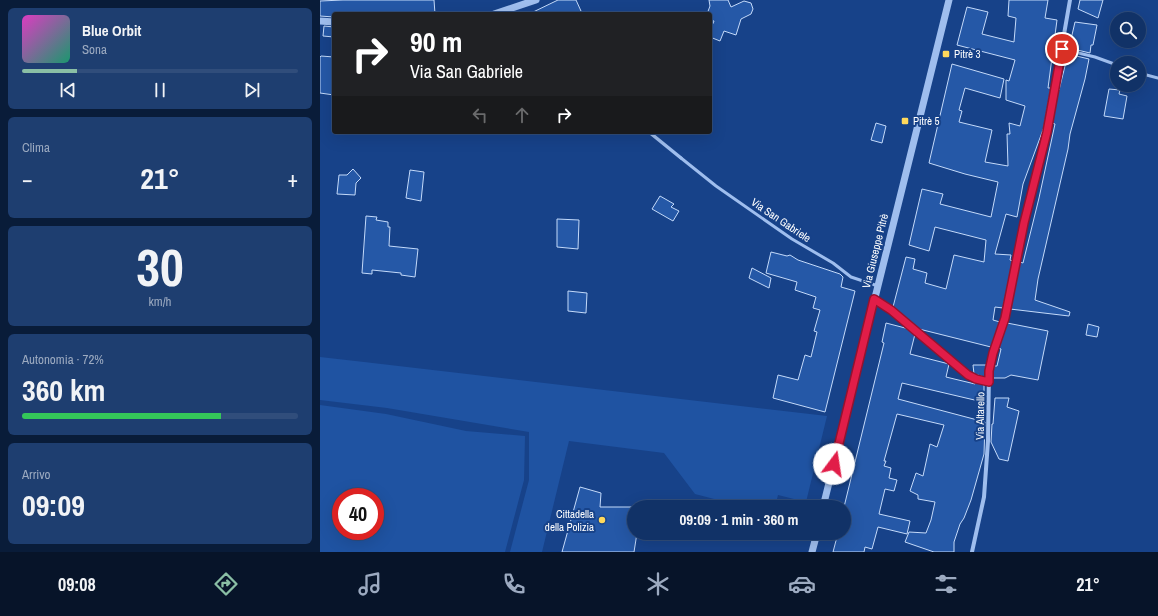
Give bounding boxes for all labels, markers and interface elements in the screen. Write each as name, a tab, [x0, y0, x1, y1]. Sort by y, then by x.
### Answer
map controls	[1110, 12, 1146, 92]
button: search	[1110, 12, 1146, 48]
text: Blue Orbit	[82, 20, 141, 41]
text: 90 m	[410, 23, 462, 61]
icon: right	[344, 28, 396, 80]
pin	[1045, 32, 1079, 66]
icon: arrive	[1051, 38, 1073, 60]
text: Sona	[82, 41, 107, 58]
place label: Pitrè 3	[954, 47, 981, 61]
marker: Pitrè 3	[941, 49, 951, 59]
button: layers	[1110, 56, 1146, 92]
text: Via San Gabriele	[410, 59, 523, 84]
icon: previous	[57, 79, 79, 101]
icon: pause	[149, 79, 171, 101]
icon: next	[241, 79, 263, 101]
icon: left	[469, 104, 491, 126]
icon: ahead	[511, 104, 533, 126]
icon: right	[553, 104, 575, 126]
place label: Pitrè 5	[913, 114, 940, 128]
marker: Pitrè 5	[900, 116, 910, 126]
text: Clima	[22, 139, 50, 156]
text: 21°	[140, 158, 180, 198]
text: −	[22, 164, 33, 194]
text: +	[287, 164, 298, 194]
street label: Via San Gabriele	[748, 195, 814, 245]
street label: Via Giuseppe Pitrè	[859, 212, 891, 290]
text: 30	[136, 232, 184, 302]
text: km/h	[148, 293, 172, 310]
text: Autonomia · 72%	[22, 351, 104, 368]
text: 360 km	[22, 370, 105, 410]
street label: Via Altarello	[973, 392, 987, 440]
position arrow	[813, 443, 855, 485]
text: Arrivo	[22, 466, 50, 483]
text: 09:09	[22, 485, 85, 525]
speed limit sign: 40	[332, 488, 384, 540]
place label: Cittadella della Polizia	[545, 507, 594, 534]
text: 09:09 · 1 min · 360 m	[680, 509, 798, 530]
marker: Cittadella della Polizia	[597, 515, 607, 525]
icon: directions	[212, 570, 240, 598]
icon: music	[356, 570, 384, 598]
icon: phone	[500, 570, 528, 598]
icon: climate	[644, 570, 672, 598]
icon: car	[788, 570, 816, 598]
icon: filters	[932, 570, 960, 598]
text: 09:08	[58, 572, 96, 597]
text: 21°	[1076, 572, 1100, 597]

